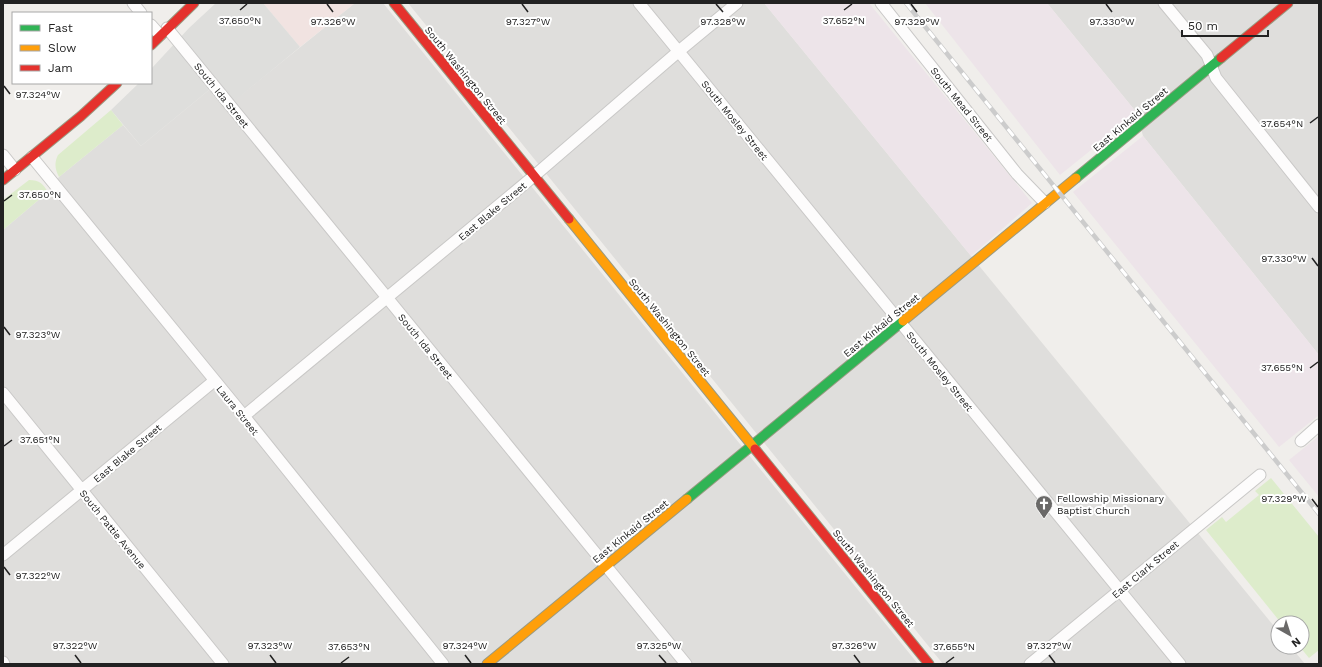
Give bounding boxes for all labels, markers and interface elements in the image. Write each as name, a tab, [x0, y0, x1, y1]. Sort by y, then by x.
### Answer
legend	[12, 12, 152, 84]
scale bar	[1182, 12, 1268, 38]
text: 37.650°N	[219, 15, 261, 26]
text: 37.652°N	[823, 15, 865, 26]
text: 97.326°W	[310, 16, 356, 27]
text: 97.327°W	[506, 16, 551, 27]
text: 97.328°W	[700, 16, 746, 27]
text: 97.329°W	[894, 16, 940, 27]
text: 97.330°W	[1089, 16, 1135, 27]
text: 50 m	[1188, 19, 1218, 33]
text: Fast	[48, 21, 73, 35]
street label: South Washington Street	[423, 24, 509, 127]
text: Slow	[48, 41, 76, 55]
text: Jam	[48, 61, 73, 75]
street label: South Ida Street	[192, 61, 252, 131]
street label: South Mead Street	[928, 65, 995, 144]
street label: South Mosley Street	[699, 78, 771, 163]
street label: East Kinkaid Street	[1091, 84, 1170, 154]
text: 97.324°W	[16, 89, 61, 100]
text: 37.654°N	[1261, 118, 1303, 129]
street label: East Blake Street	[456, 179, 529, 243]
text: 37.650°N	[19, 189, 61, 200]
text: 97.330°W	[1261, 253, 1307, 264]
street label: South Washington Street	[627, 276, 713, 379]
street label: East Kinkaid Street	[841, 291, 922, 359]
street label: South Ida Street	[396, 312, 456, 382]
text: 97.323°W	[16, 329, 61, 340]
street label: South Mosley Street	[904, 329, 976, 414]
text: 37.655°N	[1261, 362, 1303, 373]
street label: Laura Street	[214, 383, 261, 438]
street label: East Blake Street	[91, 421, 164, 485]
text: 37.651°N	[20, 434, 60, 445]
street label: South Pattie Avenue	[77, 488, 148, 571]
place label: Fellowship Missionary Baptist Church	[1057, 493, 1165, 516]
text: 97.329°W	[1261, 493, 1307, 504]
church icon: Fellowship Missionary Baptist Church	[1034, 494, 1054, 519]
street label: East Kinkaid Street	[590, 497, 671, 565]
street label: South Washington Street	[831, 527, 917, 630]
street label: East Clark Street	[1110, 538, 1181, 600]
text: 97.322°W	[16, 570, 61, 581]
north arrow	[1270, 615, 1310, 655]
text: N	[1289, 635, 1303, 650]
text: 97.322°W	[53, 640, 98, 651]
text: 97.323°W	[248, 640, 293, 651]
text: 97.324°W	[443, 640, 488, 651]
text: 97.325°W	[637, 640, 682, 651]
text: 97.326°W	[831, 640, 877, 651]
text: 97.327°W	[1027, 640, 1072, 651]
text: 37.653°N	[328, 641, 370, 652]
text: 37.655°N	[933, 641, 975, 652]

